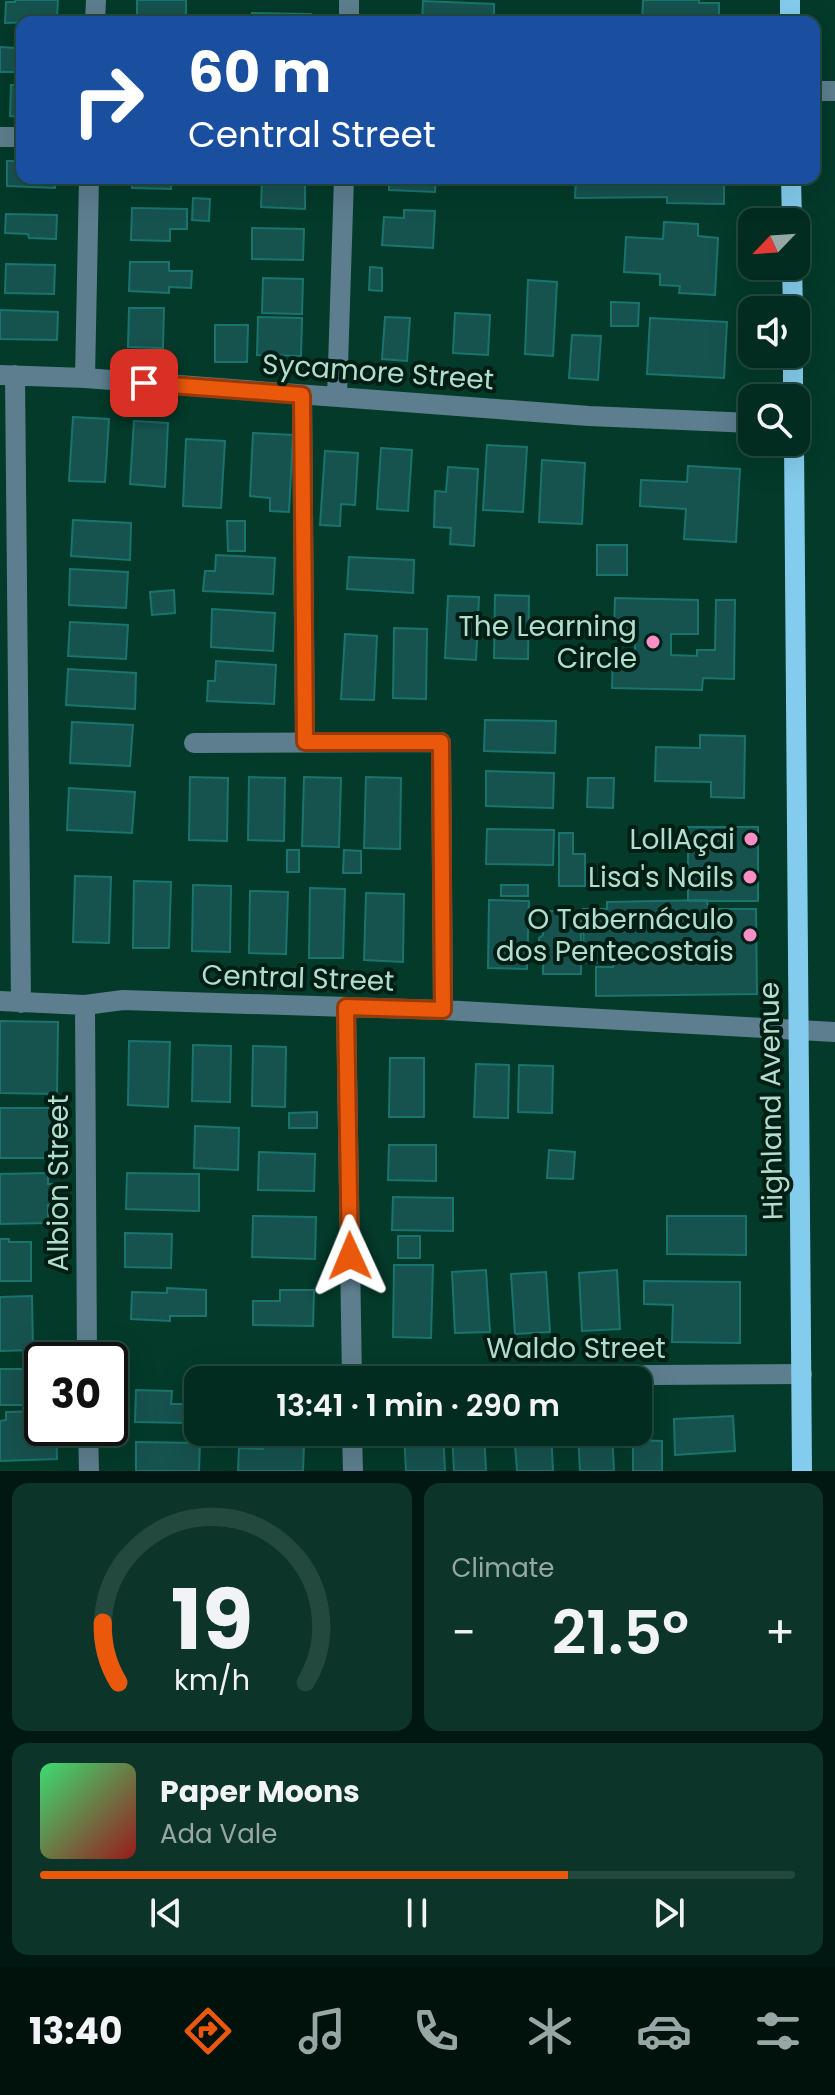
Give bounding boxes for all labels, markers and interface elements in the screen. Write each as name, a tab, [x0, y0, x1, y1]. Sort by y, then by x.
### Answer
text: 60 m	[188, 33, 331, 112]
icon: right	[56, 48, 160, 152]
text: Central Street	[188, 109, 436, 160]
north arrow	[738, 208, 810, 280]
map controls	[738, 208, 810, 456]
button: sound	[738, 296, 810, 368]
street label: Sycamore Street	[261, 344, 495, 400]
pin	[110, 349, 178, 417]
icon: arrive	[122, 361, 166, 405]
button: search	[738, 384, 810, 456]
place label: The Learning Circle	[459, 607, 637, 678]
marker: The Learning Circle	[644, 633, 662, 651]
place label: LollAçai	[630, 820, 735, 859]
marker: LollAçai	[742, 830, 760, 848]
place label: Lisa's Nails	[588, 858, 734, 897]
marker: Lisa's Nails	[741, 868, 759, 886]
place label: O Tabernáculo dos Pentecostais	[496, 900, 734, 971]
marker: O Tabernáculo dos Pentecostais	[741, 926, 759, 944]
street label: Central Street	[201, 955, 395, 1001]
street label: Highland Avenue	[749, 981, 793, 1221]
street label: Albion Street	[39, 1095, 78, 1271]
position arrow	[308, 1214, 392, 1298]
street label: Waldo Street	[486, 1329, 666, 1368]
speed limit sign: 30	[24, 1342, 128, 1446]
text: 13:41 · 1 min · 290 m	[276, 1384, 560, 1427]
text: Climate	[452, 1550, 554, 1586]
text: 19	[171, 1562, 253, 1678]
text: 21.5°	[552, 1591, 689, 1675]
text: −	[452, 1602, 476, 1663]
text: +	[765, 1602, 795, 1663]
text: km/h	[174, 1660, 250, 1700]
text: Paper Moons	[160, 1770, 360, 1813]
text: Ada Vale	[160, 1816, 277, 1852]
icon: previous	[144, 1891, 188, 1935]
icon: pause	[395, 1891, 439, 1935]
icon: next	[647, 1891, 691, 1935]
icon: directions	[180, 2003, 236, 2059]
icon: music	[294, 2003, 350, 2059]
icon: phone	[408, 2003, 464, 2059]
icon: climate	[522, 2003, 578, 2059]
icon: car	[636, 2003, 692, 2059]
icon: filters	[750, 2003, 806, 2059]
text: 13:40	[29, 2006, 122, 2057]

